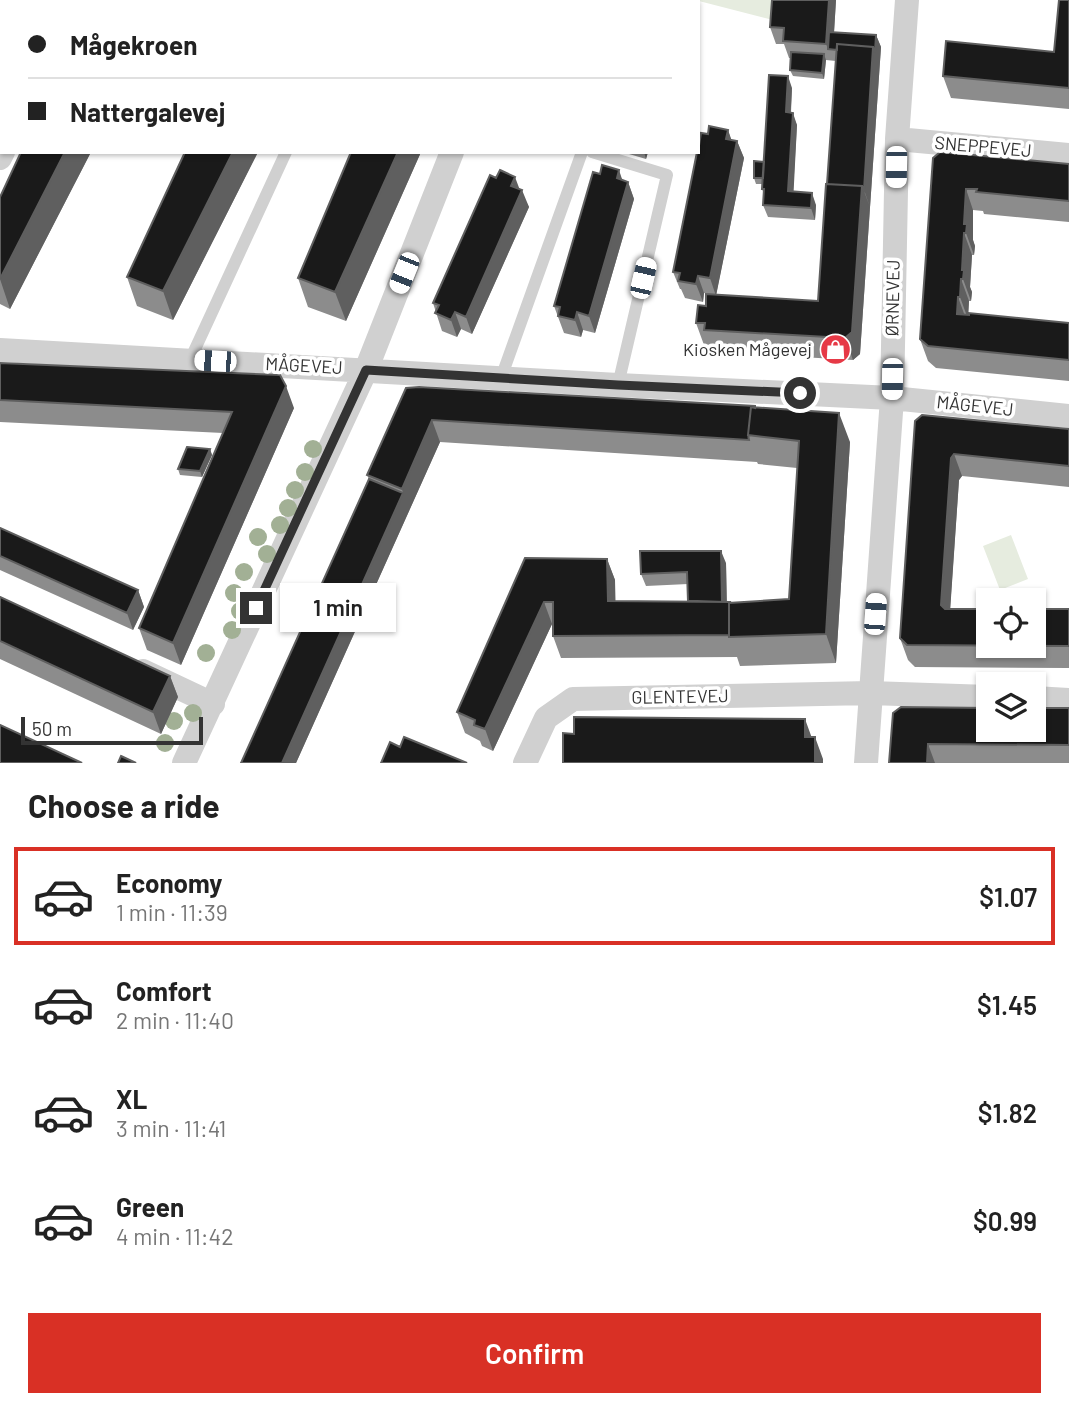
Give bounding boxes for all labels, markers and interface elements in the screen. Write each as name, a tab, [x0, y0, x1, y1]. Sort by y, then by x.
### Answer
text: Mågekroen	[70, 29, 197, 60]
text: Nattergalevej	[70, 96, 225, 127]
street label: SNEPPEVEJ	[934, 131, 1033, 161]
car	[886, 146, 907, 188]
car	[387, 250, 422, 296]
car	[629, 255, 658, 301]
street label: ØRNEVEJ	[880, 259, 904, 337]
shop icon: Kiosken Mågevej	[818, 333, 852, 367]
place label: Kiosken Mågevej	[683, 338, 812, 360]
car	[194, 349, 237, 373]
street label: MÅGEVEJ	[265, 352, 343, 378]
car	[882, 358, 903, 400]
route start	[784, 377, 816, 409]
street label: MÅGEVEJ	[935, 390, 1015, 420]
callout: 1 min	[280, 584, 396, 632]
map controls	[976, 588, 1046, 742]
button: locate	[976, 588, 1046, 658]
route end	[240, 592, 272, 624]
car	[864, 592, 887, 636]
text: 1 min	[313, 593, 363, 621]
button: layers	[976, 672, 1046, 742]
street label: GLENTEVEJ	[631, 684, 729, 708]
scale bar	[21, 714, 203, 746]
text: 50 m	[32, 717, 72, 740]
text: Choose a ride	[28, 786, 220, 824]
icon: car	[32, 865, 95, 928]
text: Economy	[116, 867, 222, 898]
text: $1.07	[979, 881, 1037, 912]
text: 1 min · 11:39	[116, 898, 228, 926]
icon: car	[32, 973, 95, 1036]
text: Comfort	[116, 975, 212, 1006]
text: $1.45	[977, 989, 1037, 1020]
text: 2 min · 11:40	[116, 1006, 234, 1034]
icon: car	[32, 1081, 95, 1144]
text: XL	[116, 1083, 147, 1114]
text: $1.82	[978, 1097, 1037, 1128]
text: 3 min · 11:41	[116, 1114, 226, 1142]
icon: car	[32, 1189, 95, 1252]
text: Green	[116, 1191, 184, 1222]
text: $0.99	[973, 1205, 1037, 1236]
text: 4 min · 11:42	[116, 1222, 234, 1250]
button: Confirm	[28, 1313, 1041, 1393]

